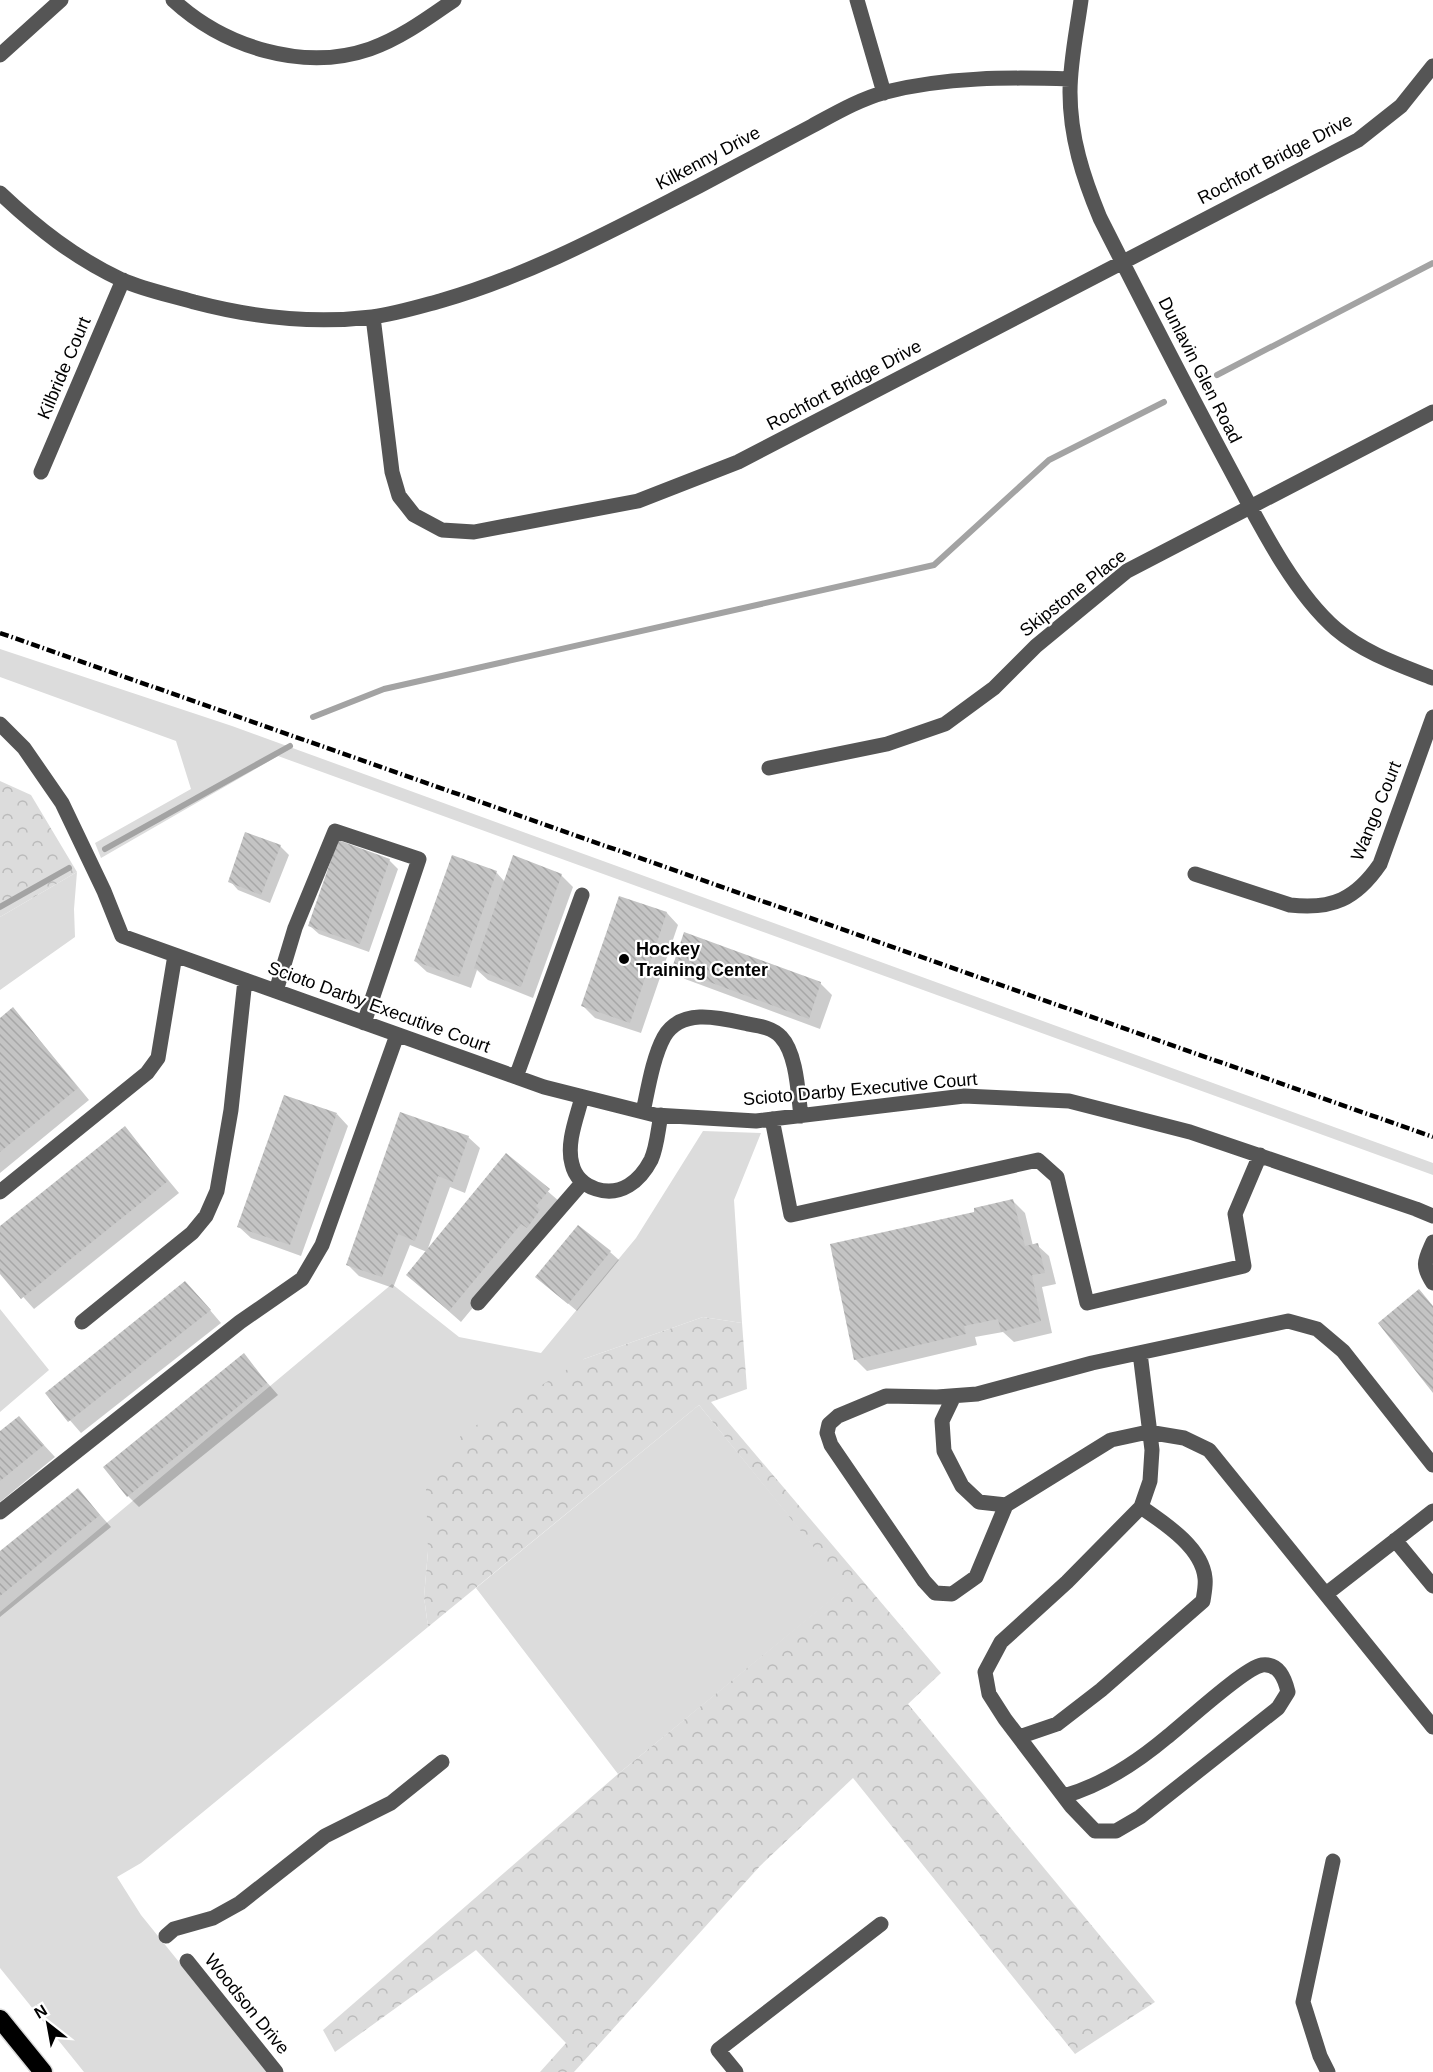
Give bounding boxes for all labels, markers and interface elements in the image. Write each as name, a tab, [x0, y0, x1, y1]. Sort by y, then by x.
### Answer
street label: Rochfort Bridge Drive	[1194, 110, 1356, 208]
street label: Kilkenny Drive	[653, 122, 763, 194]
street label: Dunlavin Glen Road	[1155, 294, 1245, 446]
street label: Kilbride Court	[33, 314, 95, 422]
street label: Rochfort Bridge Drive	[763, 336, 925, 434]
street label: Skipstone Place	[1016, 545, 1130, 641]
street label: Wango Court	[1347, 758, 1405, 864]
place label: Hockey Training Center	[636, 939, 768, 980]
marker: Hockey Training Center	[617, 952, 631, 966]
street label: Scioto Darby Executive Court	[265, 957, 493, 1057]
street label: Scioto Darby Executive Court	[742, 1069, 978, 1109]
street label: Woodson Drive	[201, 1950, 293, 2058]
north arrow	[18, 1994, 78, 2054]
text: N	[31, 2001, 50, 2022]

